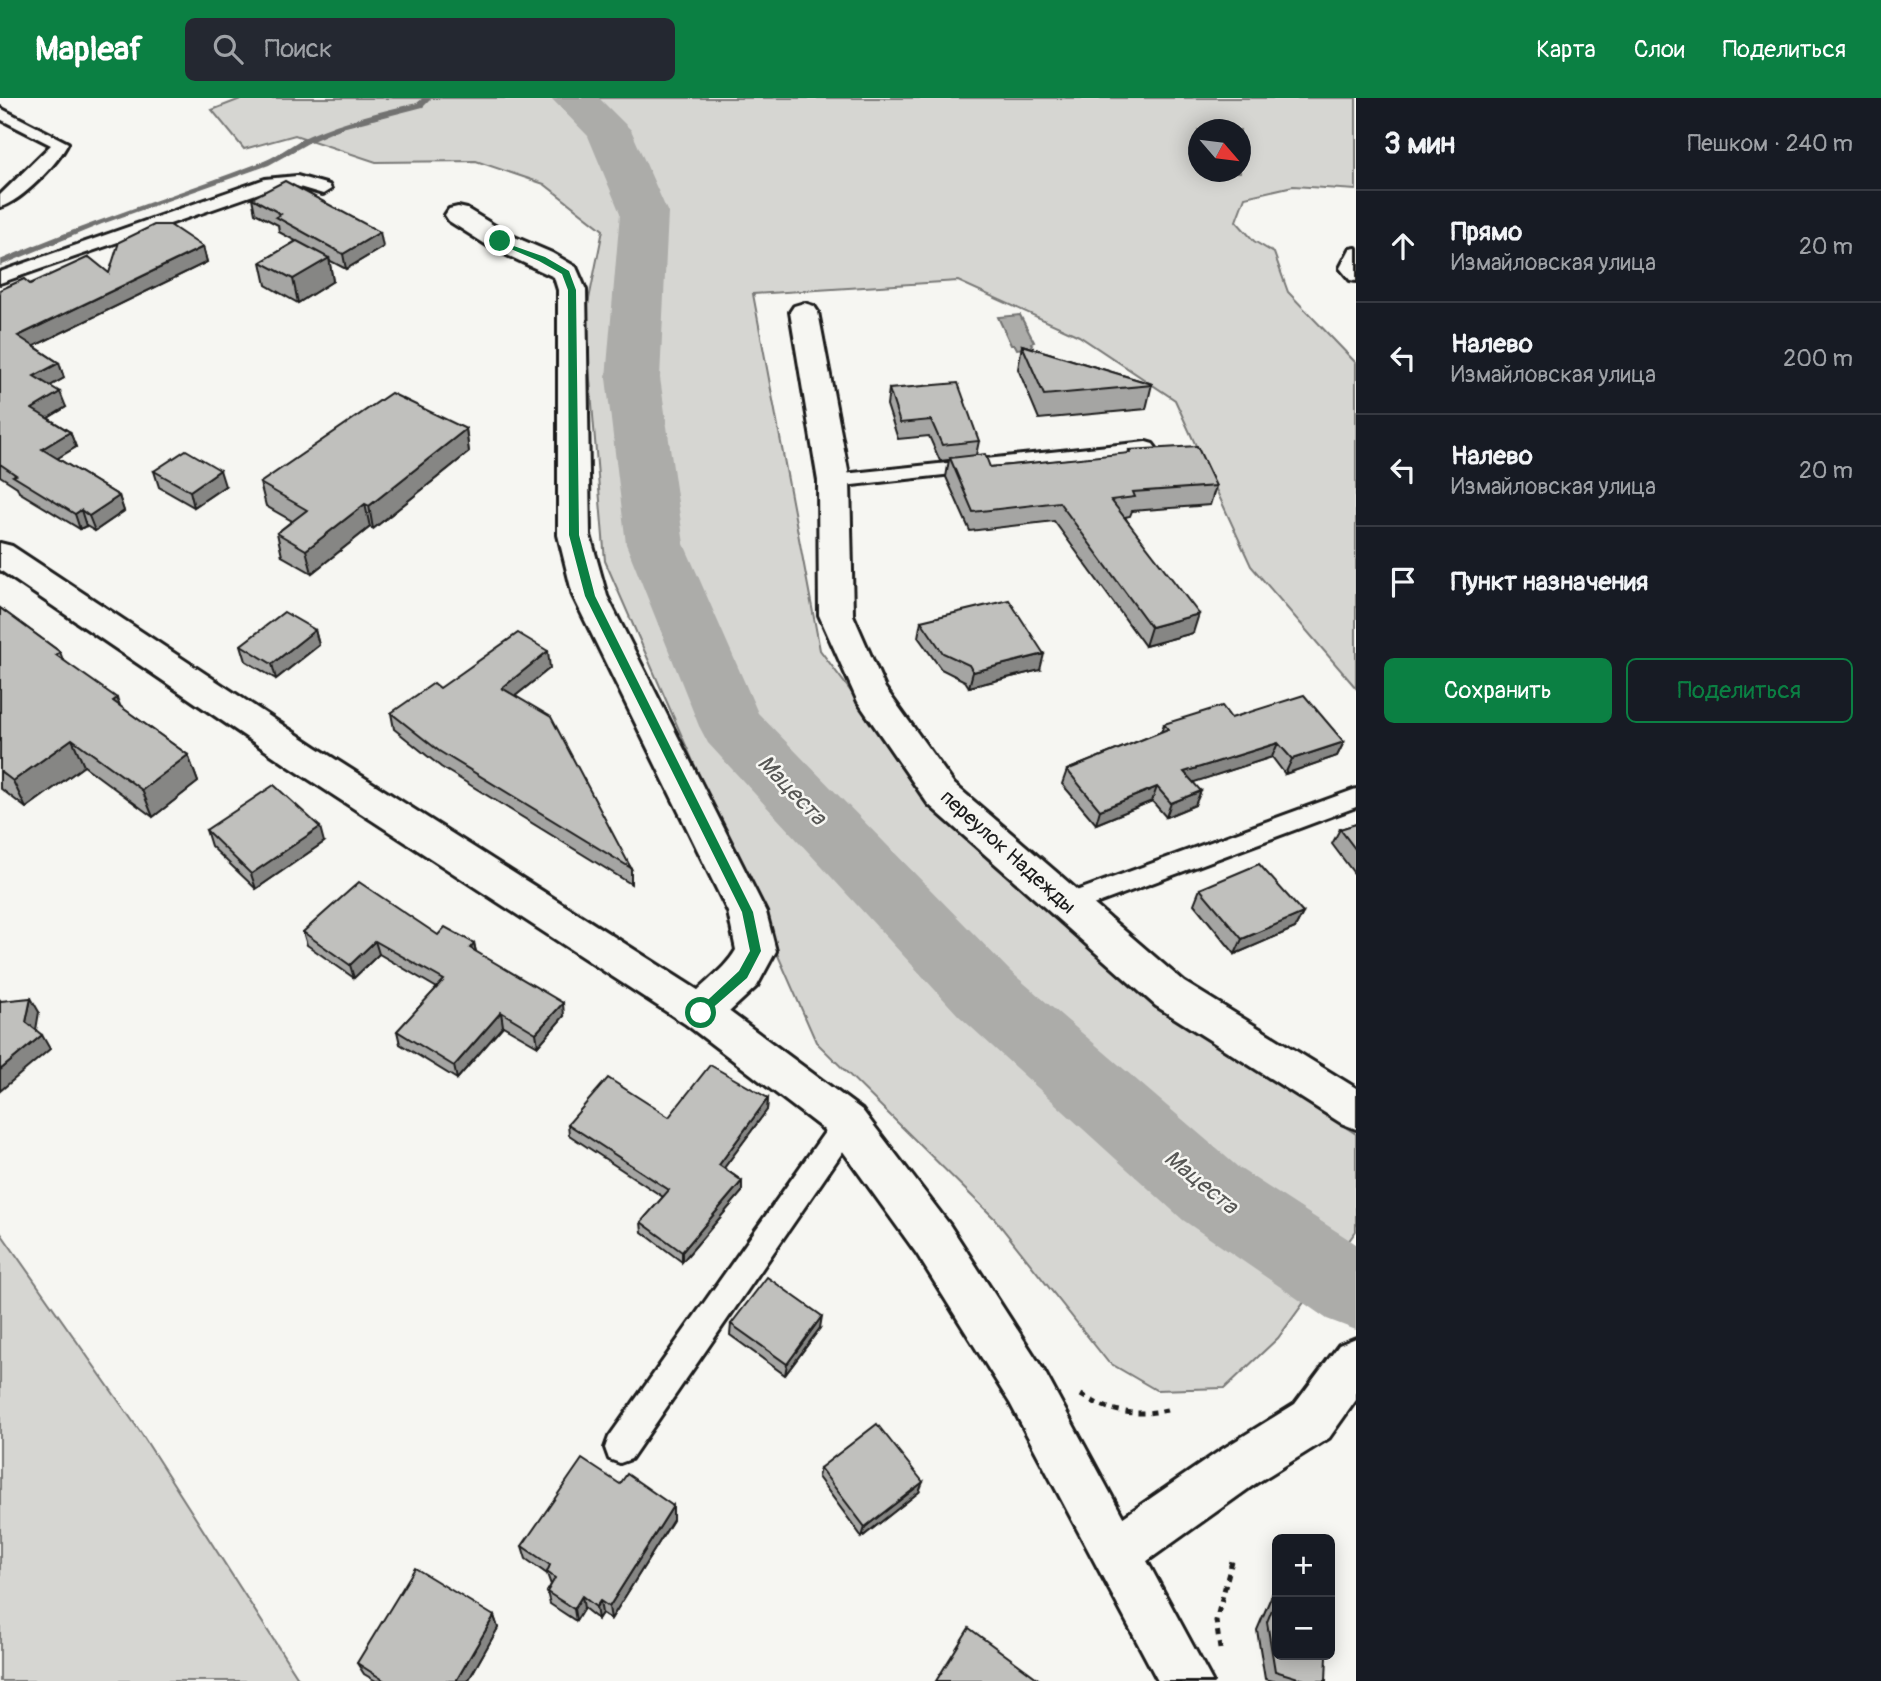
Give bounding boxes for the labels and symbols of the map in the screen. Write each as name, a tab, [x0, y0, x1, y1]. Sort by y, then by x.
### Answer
north arrow	[1188, 119, 1251, 182]
route end	[484, 225, 515, 256]
water label: Мацеста	[752, 749, 833, 832]
street label: переулок Надежды	[934, 784, 1082, 920]
route start	[685, 997, 716, 1028]
water label: Мацеста	[1158, 1144, 1245, 1221]

